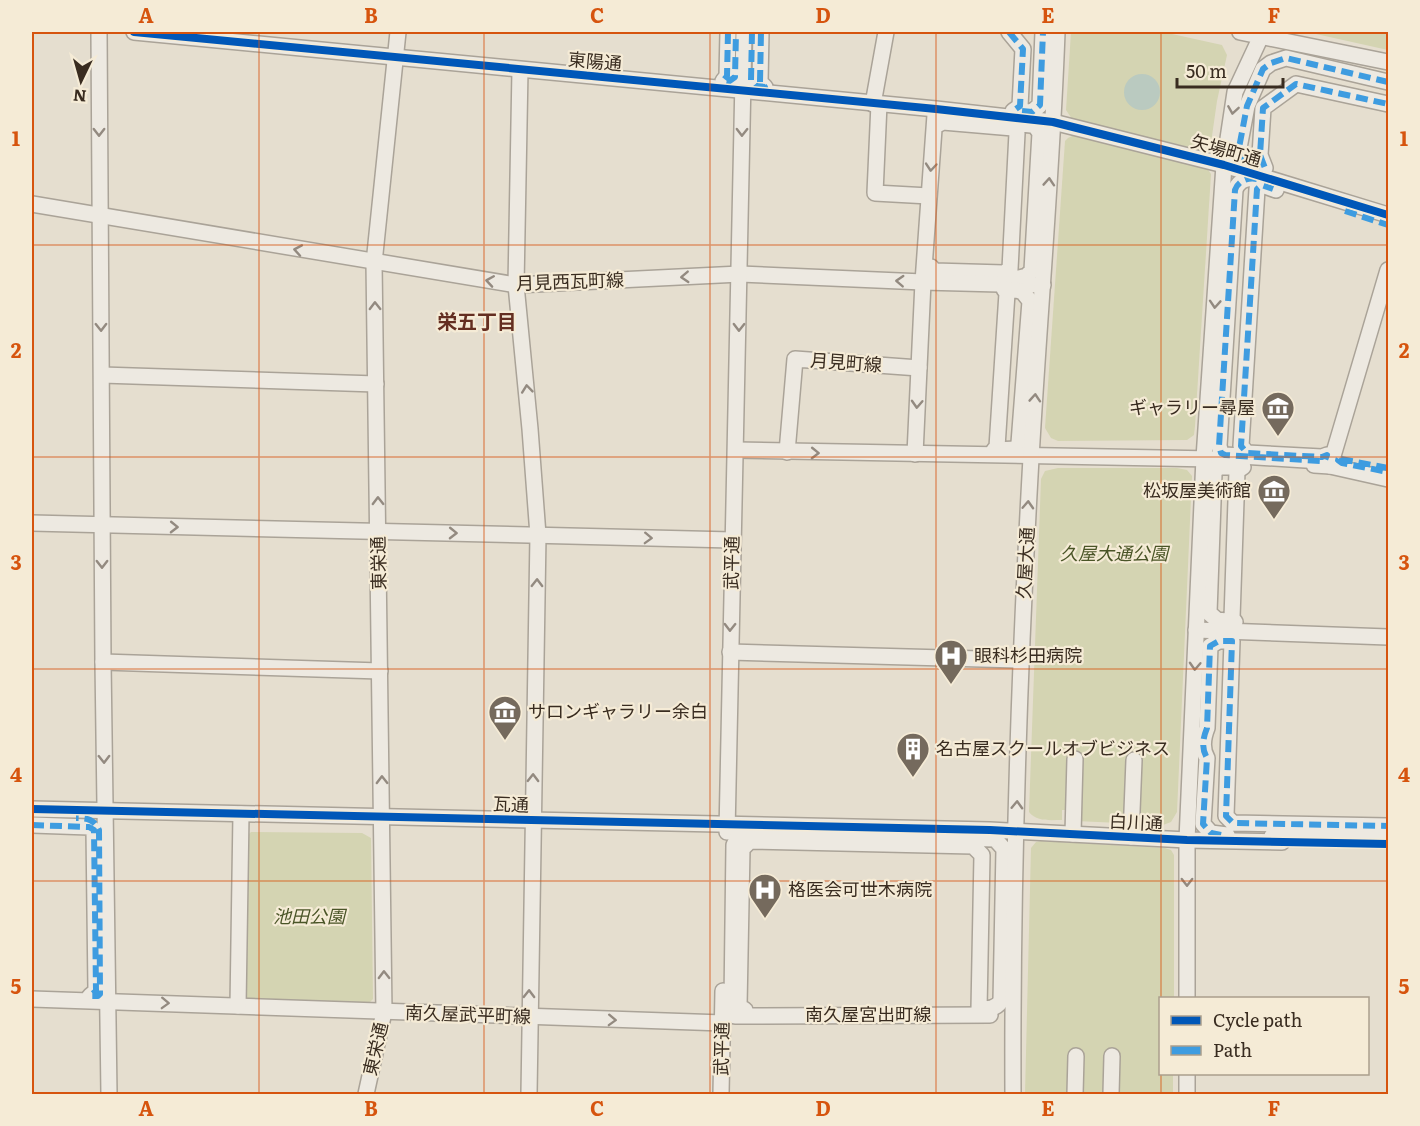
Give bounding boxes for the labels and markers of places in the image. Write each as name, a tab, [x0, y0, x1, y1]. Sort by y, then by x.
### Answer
museum icon: ギャラリー尋屋	[1260, 390, 1296, 437]
place label: ギャラリー尋屋	[1129, 393, 1255, 420]
museum icon: 松坂屋美術館	[1256, 473, 1292, 520]
place label: 松坂屋美術館	[1143, 476, 1251, 503]
hospital icon: 眼科杉田病院	[933, 638, 969, 685]
place label: 眼科杉田病院	[974, 641, 1082, 668]
museum icon: サロンギャラリー余白	[487, 694, 523, 741]
place label: サロンギャラリー余白	[528, 697, 708, 724]
building icon: 名古屋スクールオブビジネス	[895, 731, 931, 778]
place label: 名古屋スクールオブビジネス	[936, 734, 1170, 761]
hospital icon: 格医会可世木病院	[747, 872, 783, 919]
place label: 格医会可世木病院	[788, 875, 932, 902]

